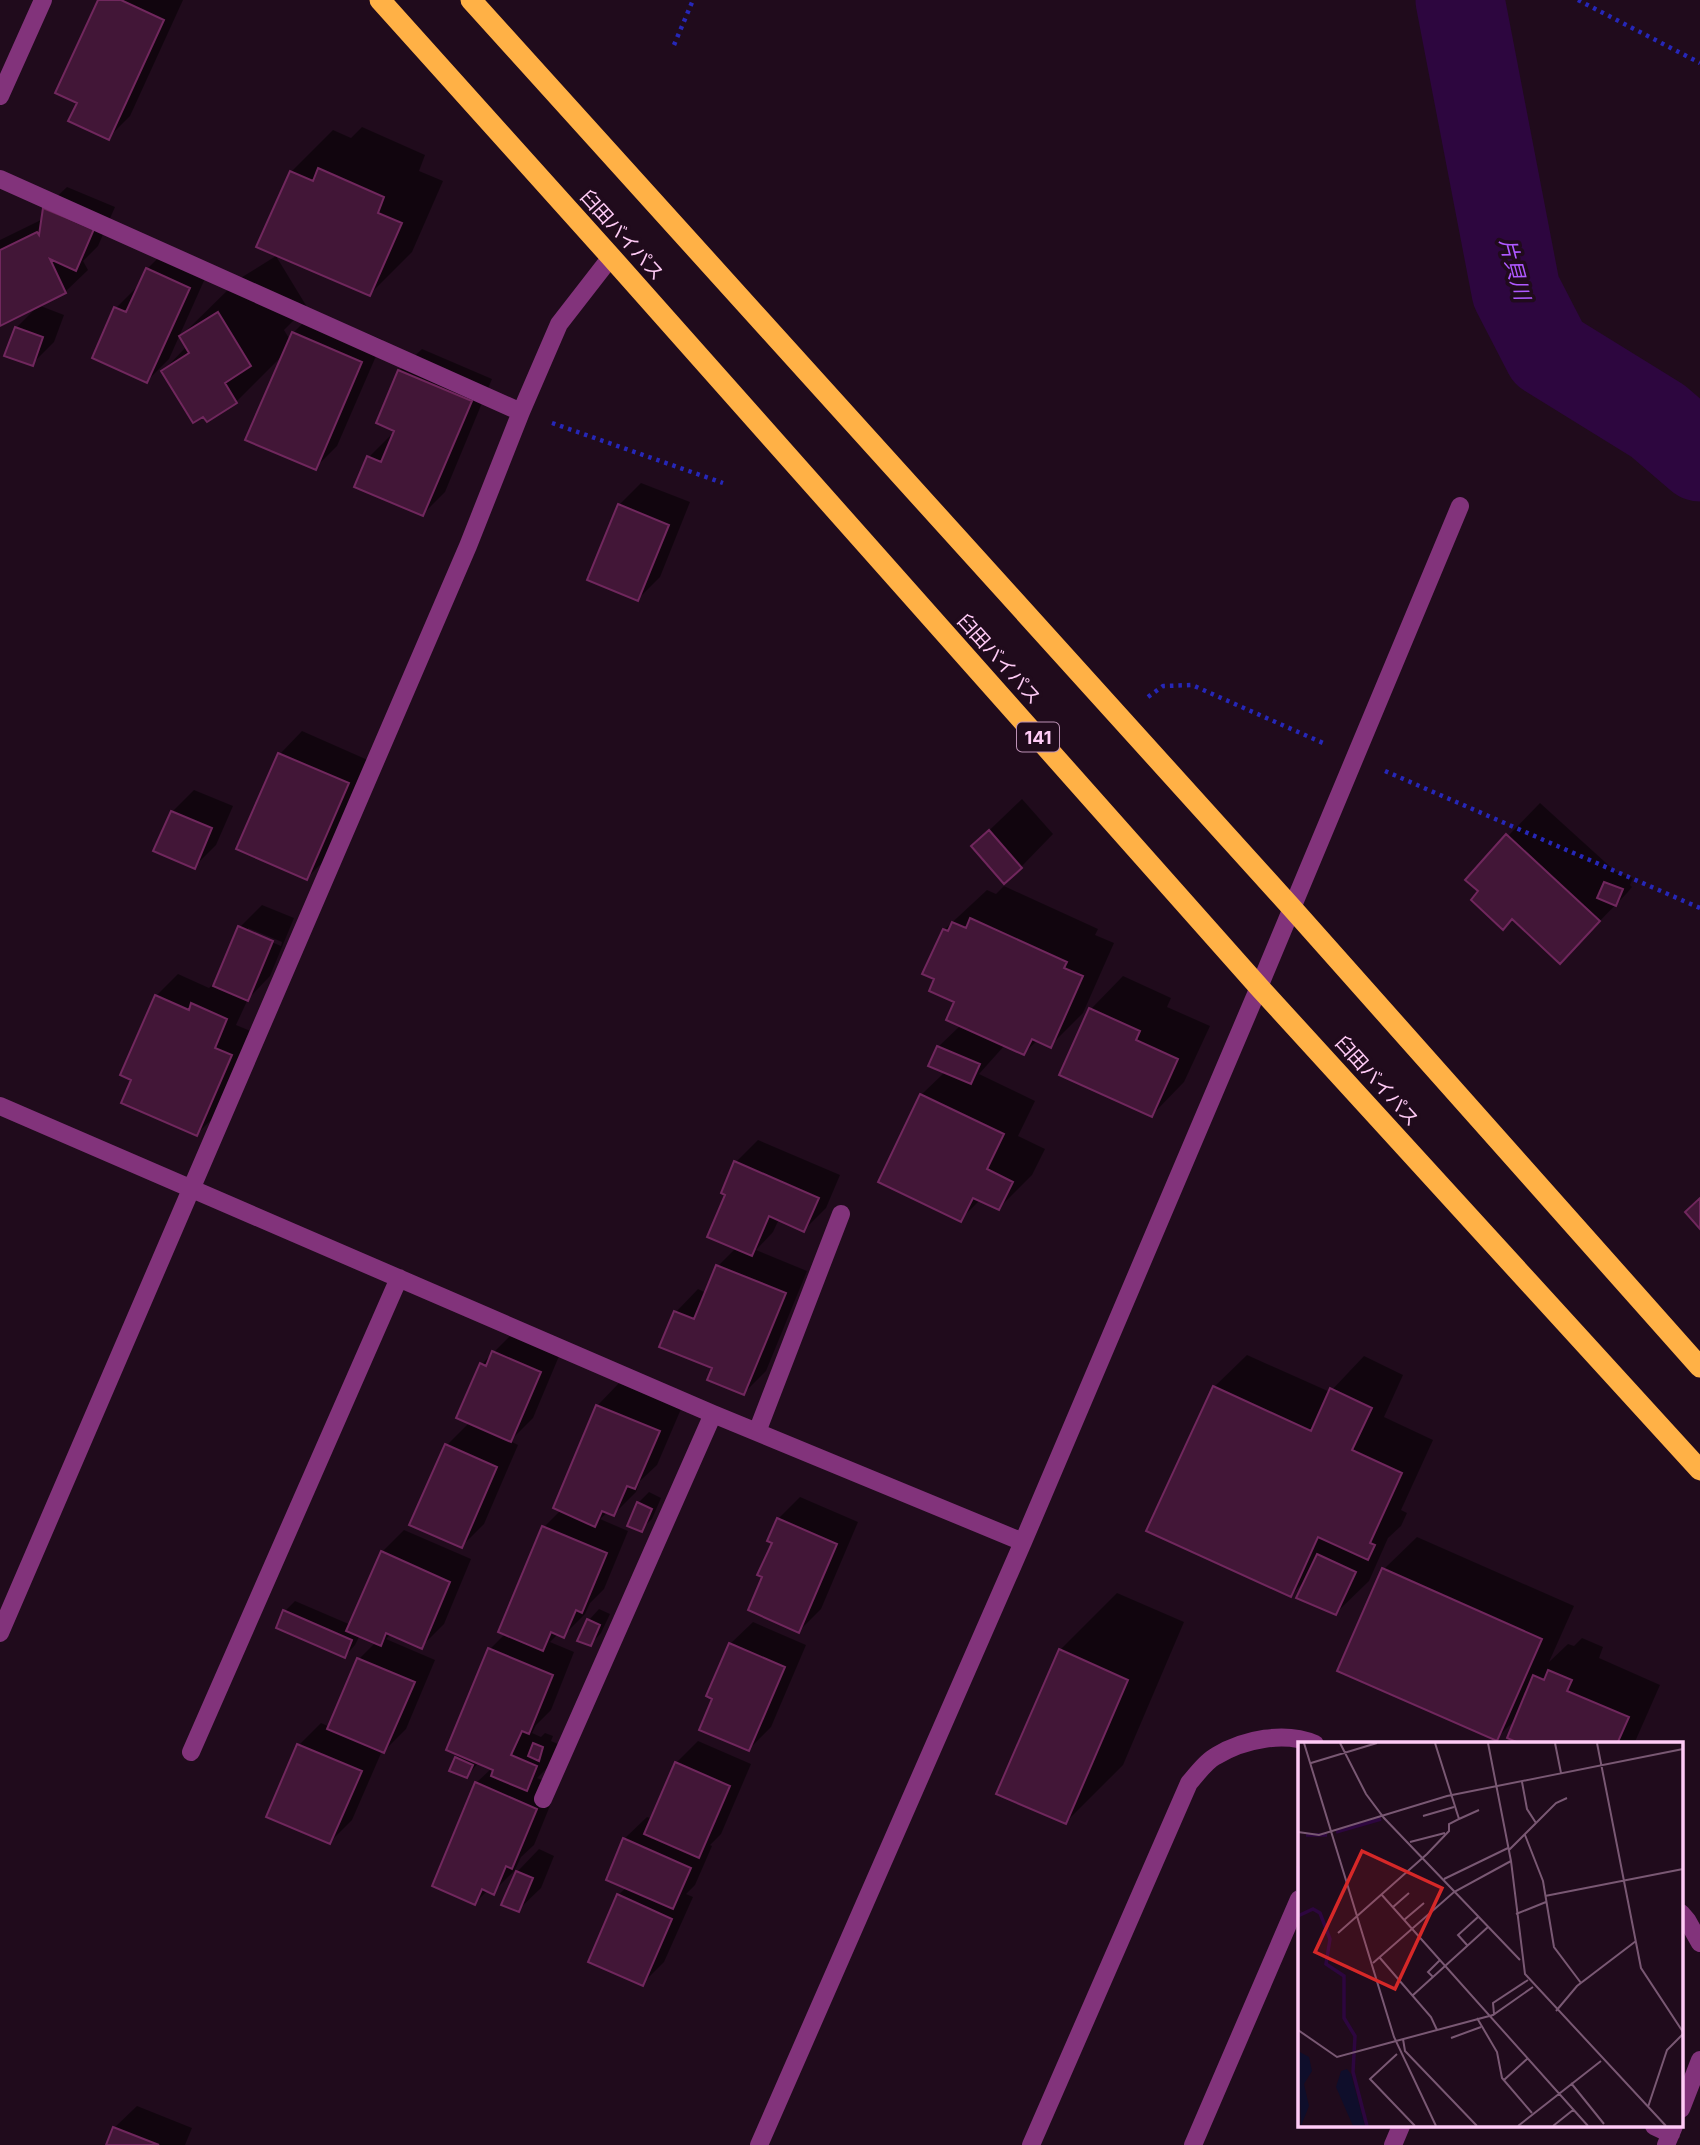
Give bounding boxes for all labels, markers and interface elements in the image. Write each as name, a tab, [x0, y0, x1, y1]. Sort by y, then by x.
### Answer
street label: 臼田バイパス	[575, 185, 669, 285]
water label: 片貝川	[1495, 235, 1536, 305]
street label: 臼田バイパス	[952, 609, 1046, 709]
road number: 141	[1017, 722, 1059, 752]
street label: 臼田バイパス	[1330, 1031, 1424, 1131]
inset map	[1298, 1742, 1682, 2128]

